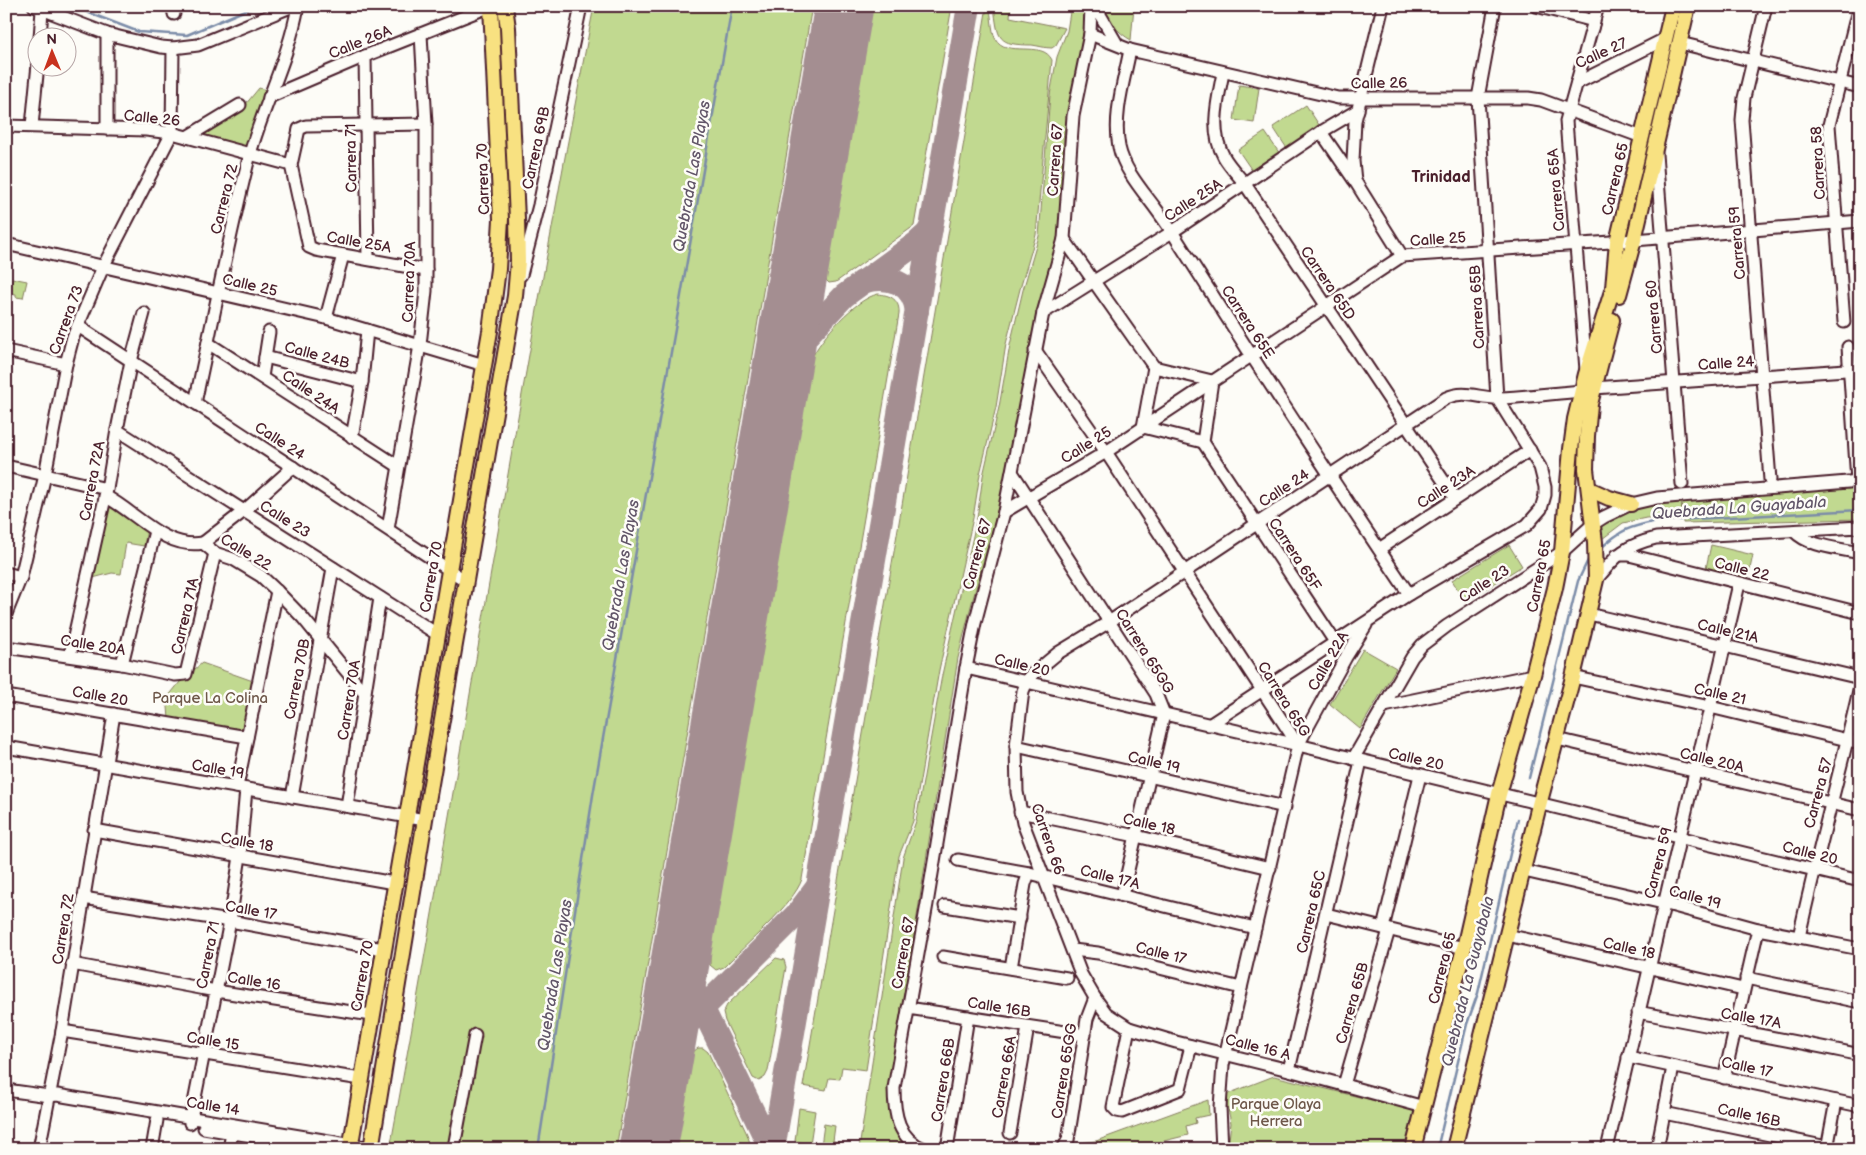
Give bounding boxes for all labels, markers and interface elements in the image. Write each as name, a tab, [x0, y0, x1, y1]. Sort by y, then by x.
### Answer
street label: Calle 26A	[326, 21, 395, 64]
north arrow	[28, 28, 78, 78]
text: N	[46, 31, 57, 48]
street label: Calle 27	[1572, 33, 1631, 73]
street label: Calle 26	[1350, 74, 1408, 93]
water label: Quebrada Las Playas	[670, 99, 715, 253]
street label: Carrera 69B	[518, 105, 555, 191]
street label: Calle 26	[123, 106, 181, 131]
street label: Carrera 67	[1043, 122, 1068, 197]
street label: Carrera 71	[341, 123, 362, 193]
street label: Carrera 58	[1807, 125, 1830, 200]
street label: Carrera 65	[1598, 141, 1633, 217]
street label: Carrera 70	[473, 142, 494, 215]
street label: Carrera 65A	[1543, 147, 1570, 232]
street label: Carrera 72	[207, 162, 242, 236]
district label: Trinidad	[1411, 168, 1471, 187]
street label: Calle 25A	[1161, 174, 1227, 226]
street label: Carrera 59	[1725, 206, 1750, 280]
street label: Calle 25A	[325, 227, 394, 258]
street label: Calle 25	[1409, 228, 1467, 251]
street label: Carrera 70A	[399, 240, 420, 323]
street label: Carrera 65D	[1296, 243, 1359, 324]
street label: Carrera 65B	[1466, 264, 1489, 350]
street label: Calle 25	[220, 270, 279, 301]
street label: Carrera 60	[1642, 279, 1667, 355]
street label: Carrera 65E	[1217, 282, 1278, 363]
street label: Carrera 73	[45, 283, 88, 357]
street label: Calle 24B	[282, 338, 352, 373]
street label: Calle 24	[1697, 352, 1755, 375]
street label: Calle 24A	[278, 366, 344, 419]
street label: Calle 24	[251, 418, 309, 465]
street label: Calle 25	[1057, 422, 1115, 468]
street label: Carrera 72A	[75, 439, 110, 523]
street label: Calle 23A	[1414, 461, 1480, 513]
street label: Calle 24	[1255, 465, 1313, 512]
water label: Quebrada La Guayabala	[1651, 493, 1827, 524]
street label: Calle 23	[256, 496, 314, 542]
water label: Quebrada Las Playas	[599, 498, 644, 652]
street label: Carrera 65F	[1264, 514, 1325, 594]
street label: Carrera 67	[959, 516, 996, 592]
street label: Calle 22	[217, 530, 275, 575]
street label: Carrera 65	[1523, 538, 1556, 614]
street label: Carrera 70	[416, 540, 447, 614]
street label: Calle 22	[1712, 553, 1772, 586]
street label: Calle 23	[1455, 561, 1513, 608]
street label: Carrera 71A	[167, 575, 204, 656]
street label: Carrera 65GG	[1111, 605, 1178, 697]
street label: Calle 21A	[1695, 615, 1761, 648]
street label: Calle 22A	[1304, 627, 1353, 694]
street label: Calle 20A	[59, 631, 128, 660]
street label: Carrera 70B	[280, 637, 315, 721]
street label: Calle 20	[992, 650, 1052, 681]
street label: Carrera 70A	[334, 658, 365, 742]
street label: Carrera 65G	[1253, 658, 1314, 740]
street label: Calle 21	[1692, 679, 1748, 710]
street label: Calle 20	[71, 682, 129, 711]
park label: Parque La Colina	[152, 689, 268, 708]
street label: Calle 20	[1386, 744, 1446, 775]
street label: Calle 20A	[1678, 744, 1747, 777]
street label: Calle 19	[1126, 747, 1182, 778]
street label: Carrera 57	[1800, 755, 1837, 830]
street label: Calle 19	[190, 756, 246, 783]
street label: Carrera 66	[1026, 801, 1069, 878]
street label: Calle 18	[1121, 809, 1177, 840]
street label: Carrera 59	[1640, 825, 1677, 901]
street label: Calle 18	[219, 829, 275, 857]
street label: Calle 20	[1780, 837, 1840, 870]
street label: Calle 17A	[1078, 861, 1143, 894]
street label: Carrera 65C	[1293, 868, 1330, 956]
street label: Calle 19	[1667, 881, 1723, 914]
street label: Carrera 72	[48, 892, 79, 966]
water label: Quebrada La Guayabala	[1438, 894, 1499, 1069]
street label: Calle 17	[224, 897, 279, 924]
water label: Quebrada Las Playas	[534, 898, 577, 1052]
street label: Carrera 67	[888, 915, 919, 991]
street label: Carrera 71	[193, 919, 224, 991]
street label: Carrera 65	[1424, 930, 1461, 1006]
street label: Calle 18	[1601, 933, 1657, 964]
street label: Calle 17	[1133, 938, 1189, 969]
street label: Carrera 70	[347, 939, 378, 1013]
street label: Carrera 65B	[1332, 960, 1373, 1046]
street label: Calle 16	[226, 968, 282, 995]
street label: Calle 16B	[966, 993, 1032, 1022]
street label: Calle 17A	[1719, 1004, 1783, 1033]
street label: Carrera 65GG	[1048, 1022, 1081, 1120]
street label: Calle 15	[185, 1028, 241, 1055]
street label: Calle 16 A	[1223, 1030, 1293, 1065]
street label: Carrera 66A	[988, 1033, 1021, 1120]
street label: Carrera 66B	[927, 1037, 960, 1123]
street label: Calle 17	[1720, 1053, 1775, 1082]
street label: Calle 14	[185, 1093, 241, 1120]
park label: Parque Olaya Herrera	[1231, 1095, 1321, 1131]
street label: Calle 16B	[1716, 1100, 1782, 1131]

